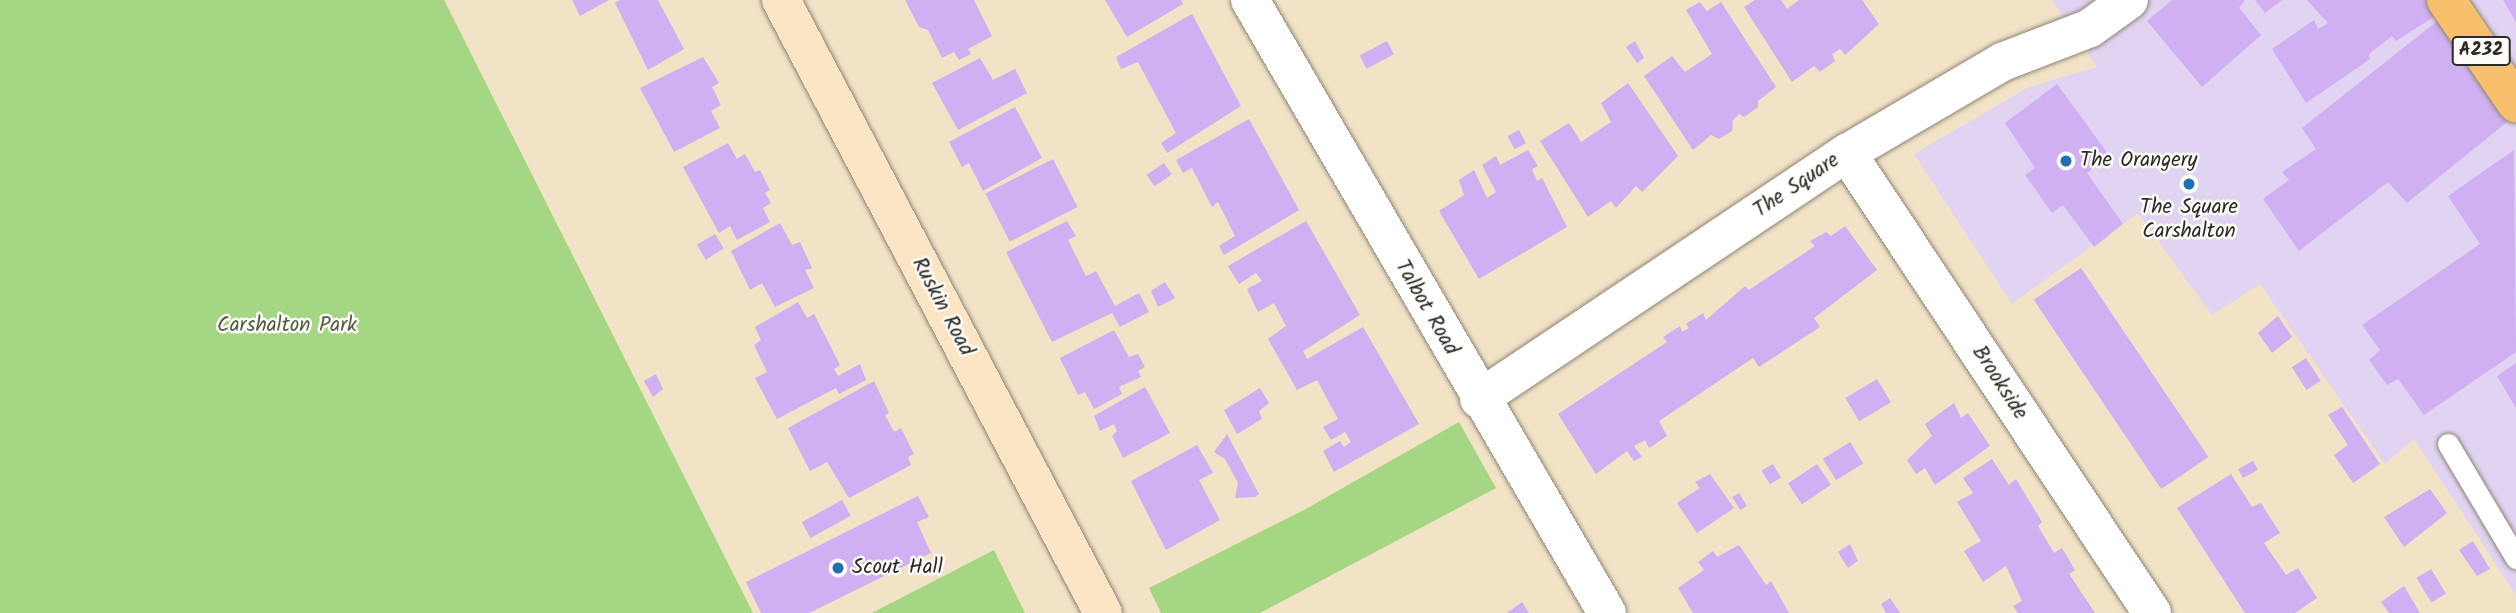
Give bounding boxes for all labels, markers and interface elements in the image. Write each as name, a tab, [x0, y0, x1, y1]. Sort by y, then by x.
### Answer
road number: A232	[2451, 36, 2511, 66]
street label: The Square	[1749, 148, 1845, 224]
place label: The Orangery	[2080, 148, 2197, 174]
marker: The Orangery	[2058, 153, 2074, 169]
marker: The Square Carshalton	[2181, 176, 2197, 192]
place label: The Square Carshalton	[2140, 195, 2238, 245]
street label: Ruskin Road	[906, 253, 978, 361]
street label: Talbot Road	[1389, 256, 1463, 360]
park label: Carshalton Park	[217, 313, 357, 339]
street label: Brookside	[1966, 341, 2032, 425]
place label: Scout Hall	[852, 555, 943, 581]
marker: Scout Hall	[830, 560, 846, 576]

